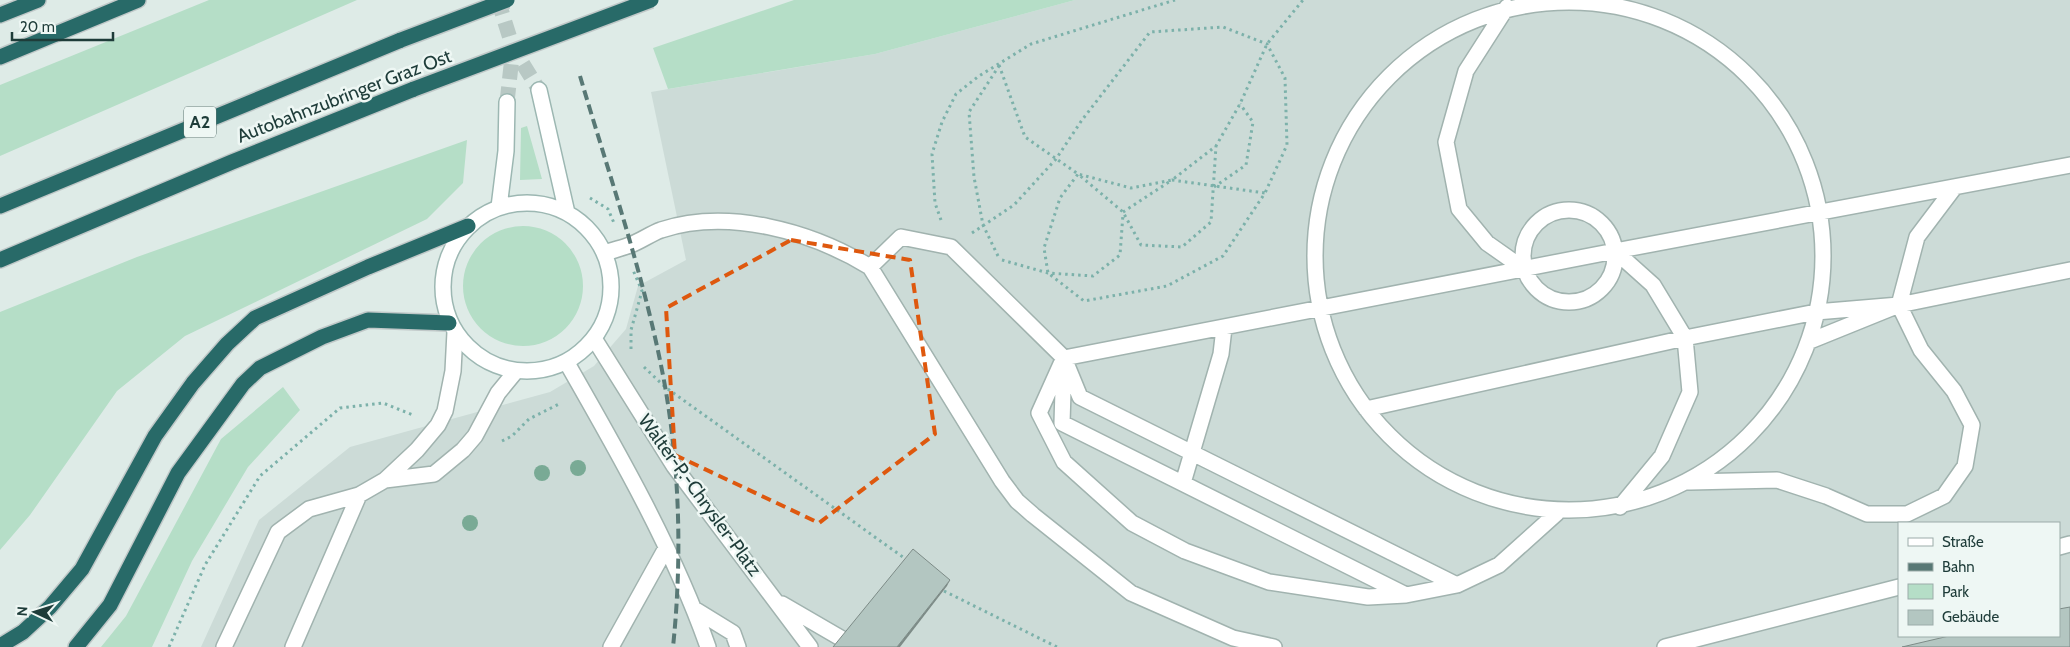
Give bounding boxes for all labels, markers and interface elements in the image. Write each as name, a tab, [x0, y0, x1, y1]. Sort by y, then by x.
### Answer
scale bar	[12, 10, 114, 42]
text: 20 m	[20, 18, 55, 36]
street label: Autobahnzubringer Graz Ost	[233, 44, 455, 148]
road number: A2	[184, 106, 216, 138]
street label: Walter-P.-Chrysler-Platz	[634, 410, 766, 580]
legend	[1898, 522, 2060, 637]
text: Straße	[1942, 533, 1984, 551]
text: Bahn	[1942, 558, 1975, 576]
text: Park	[1942, 583, 1969, 601]
north arrow	[10, 587, 60, 637]
text: N	[13, 606, 31, 617]
text: Gebäude	[1942, 608, 1999, 626]

